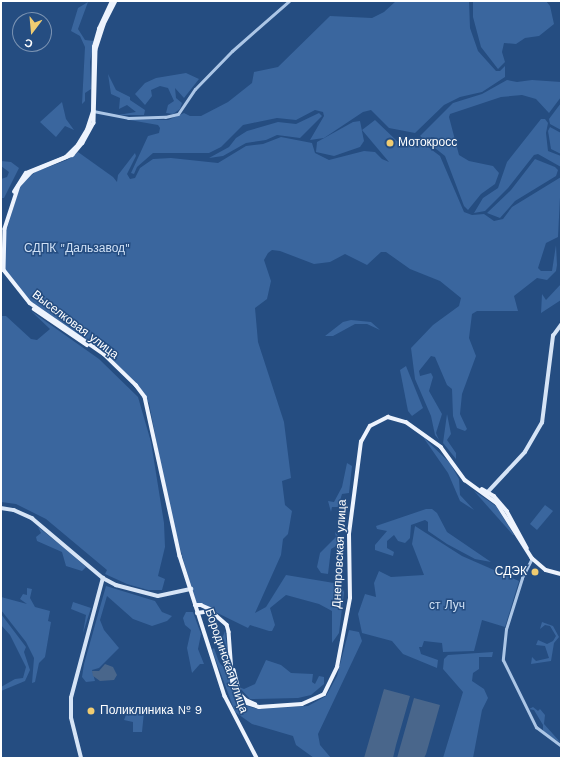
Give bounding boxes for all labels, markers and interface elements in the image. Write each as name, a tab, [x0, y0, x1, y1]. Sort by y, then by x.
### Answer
north arrow	[12, 12, 52, 52]
text: С	[23, 36, 34, 50]
place label: Мотокросс	[398, 136, 457, 150]
marker: Мотокросс	[385, 138, 395, 148]
park label: СДПК "Дальзавод"	[24, 242, 130, 256]
street label: Выселковая улица	[29, 288, 121, 362]
street label: Днепровская улица	[330, 499, 350, 609]
place label: СДЭК	[495, 565, 527, 579]
marker: СДЭК	[530, 567, 540, 577]
park label: ст Луч	[429, 599, 465, 613]
street label: Бородинская улица	[201, 607, 251, 715]
place label: Поликлиника № 9	[100, 704, 202, 718]
marker: Поликлиника № 9	[85, 705, 97, 717]

